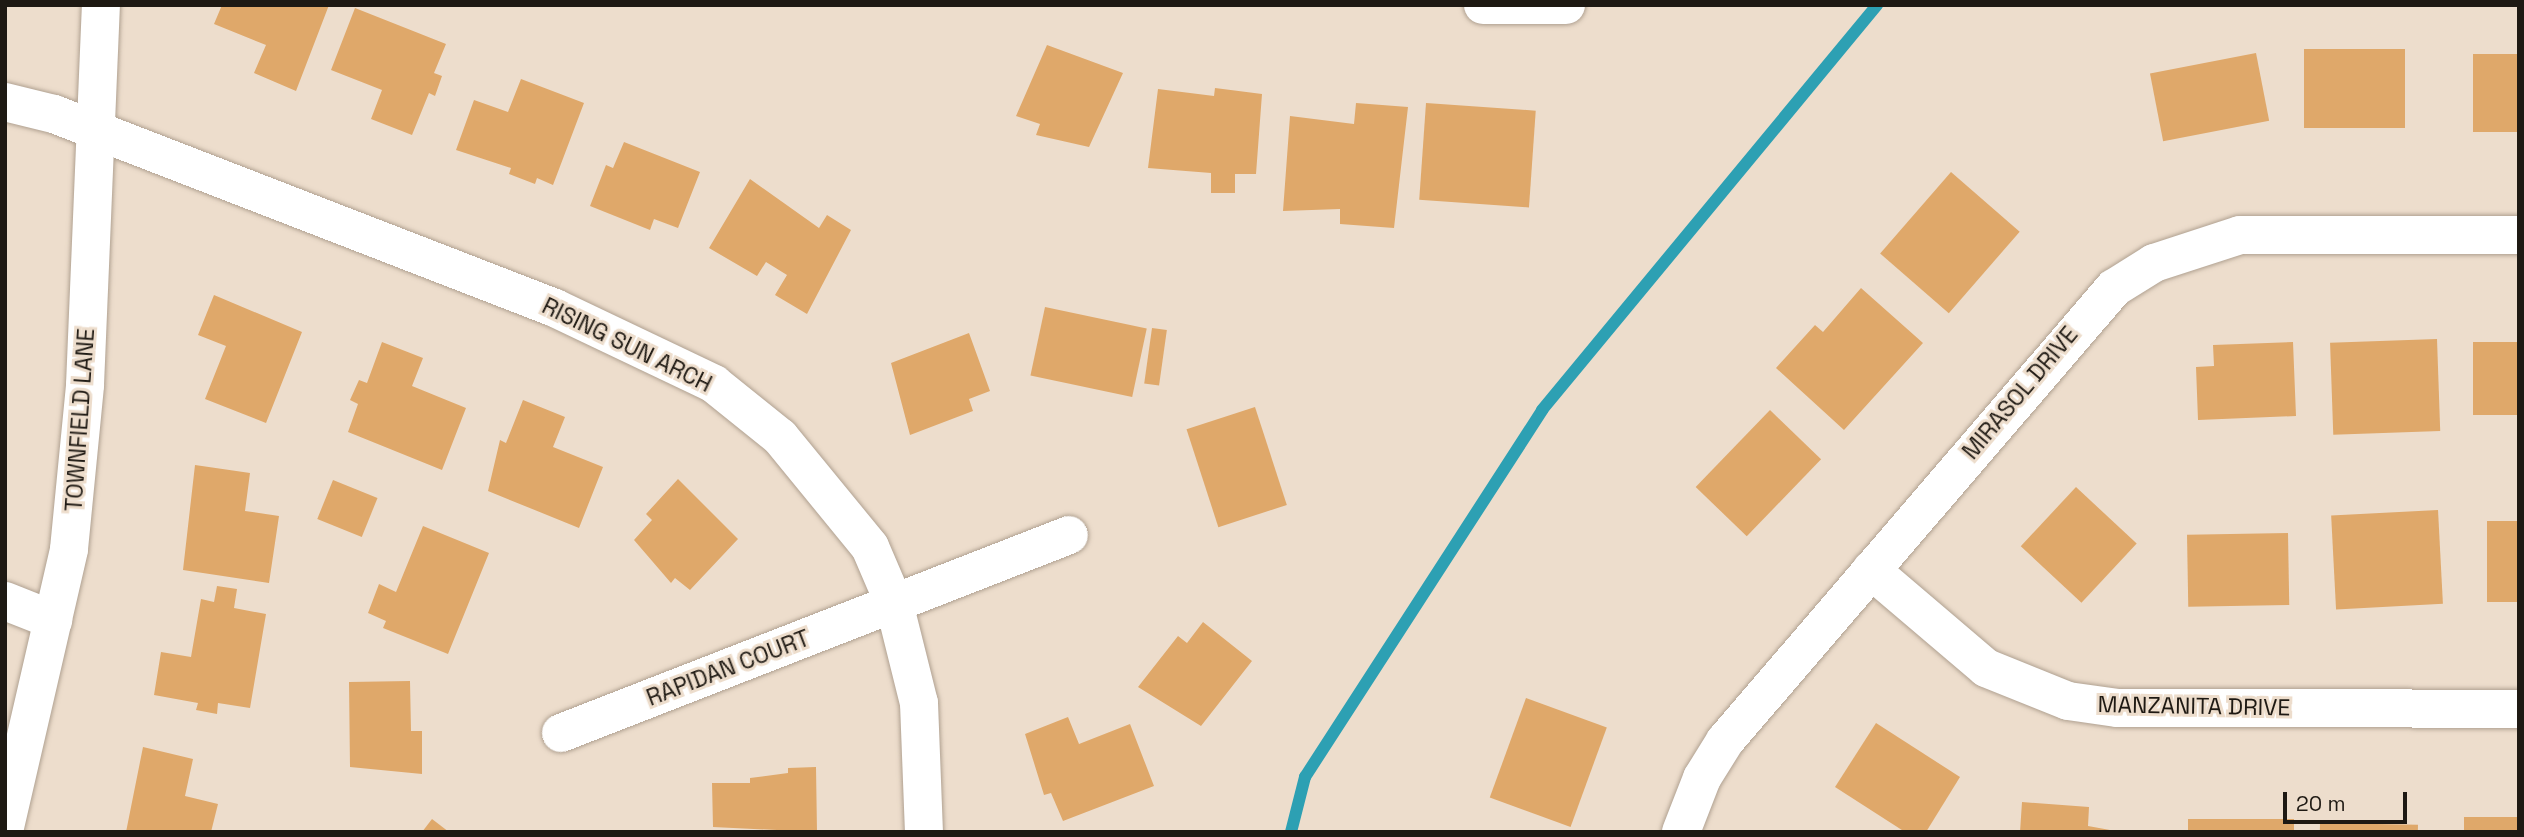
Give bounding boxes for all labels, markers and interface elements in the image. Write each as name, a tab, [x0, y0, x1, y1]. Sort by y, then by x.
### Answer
street label: RISING SUN ARCH	[538, 292, 716, 398]
street label: MIRASOL DRIVE	[1956, 321, 2084, 465]
street label: TOWNFIELD LANE	[60, 328, 100, 512]
street label: RAPIDAN COURT	[643, 624, 813, 712]
street label: MANZANITA DRIVE	[2097, 691, 2291, 721]
scale bar	[2286, 778, 2410, 822]
text: 20 m	[2296, 790, 2346, 817]

